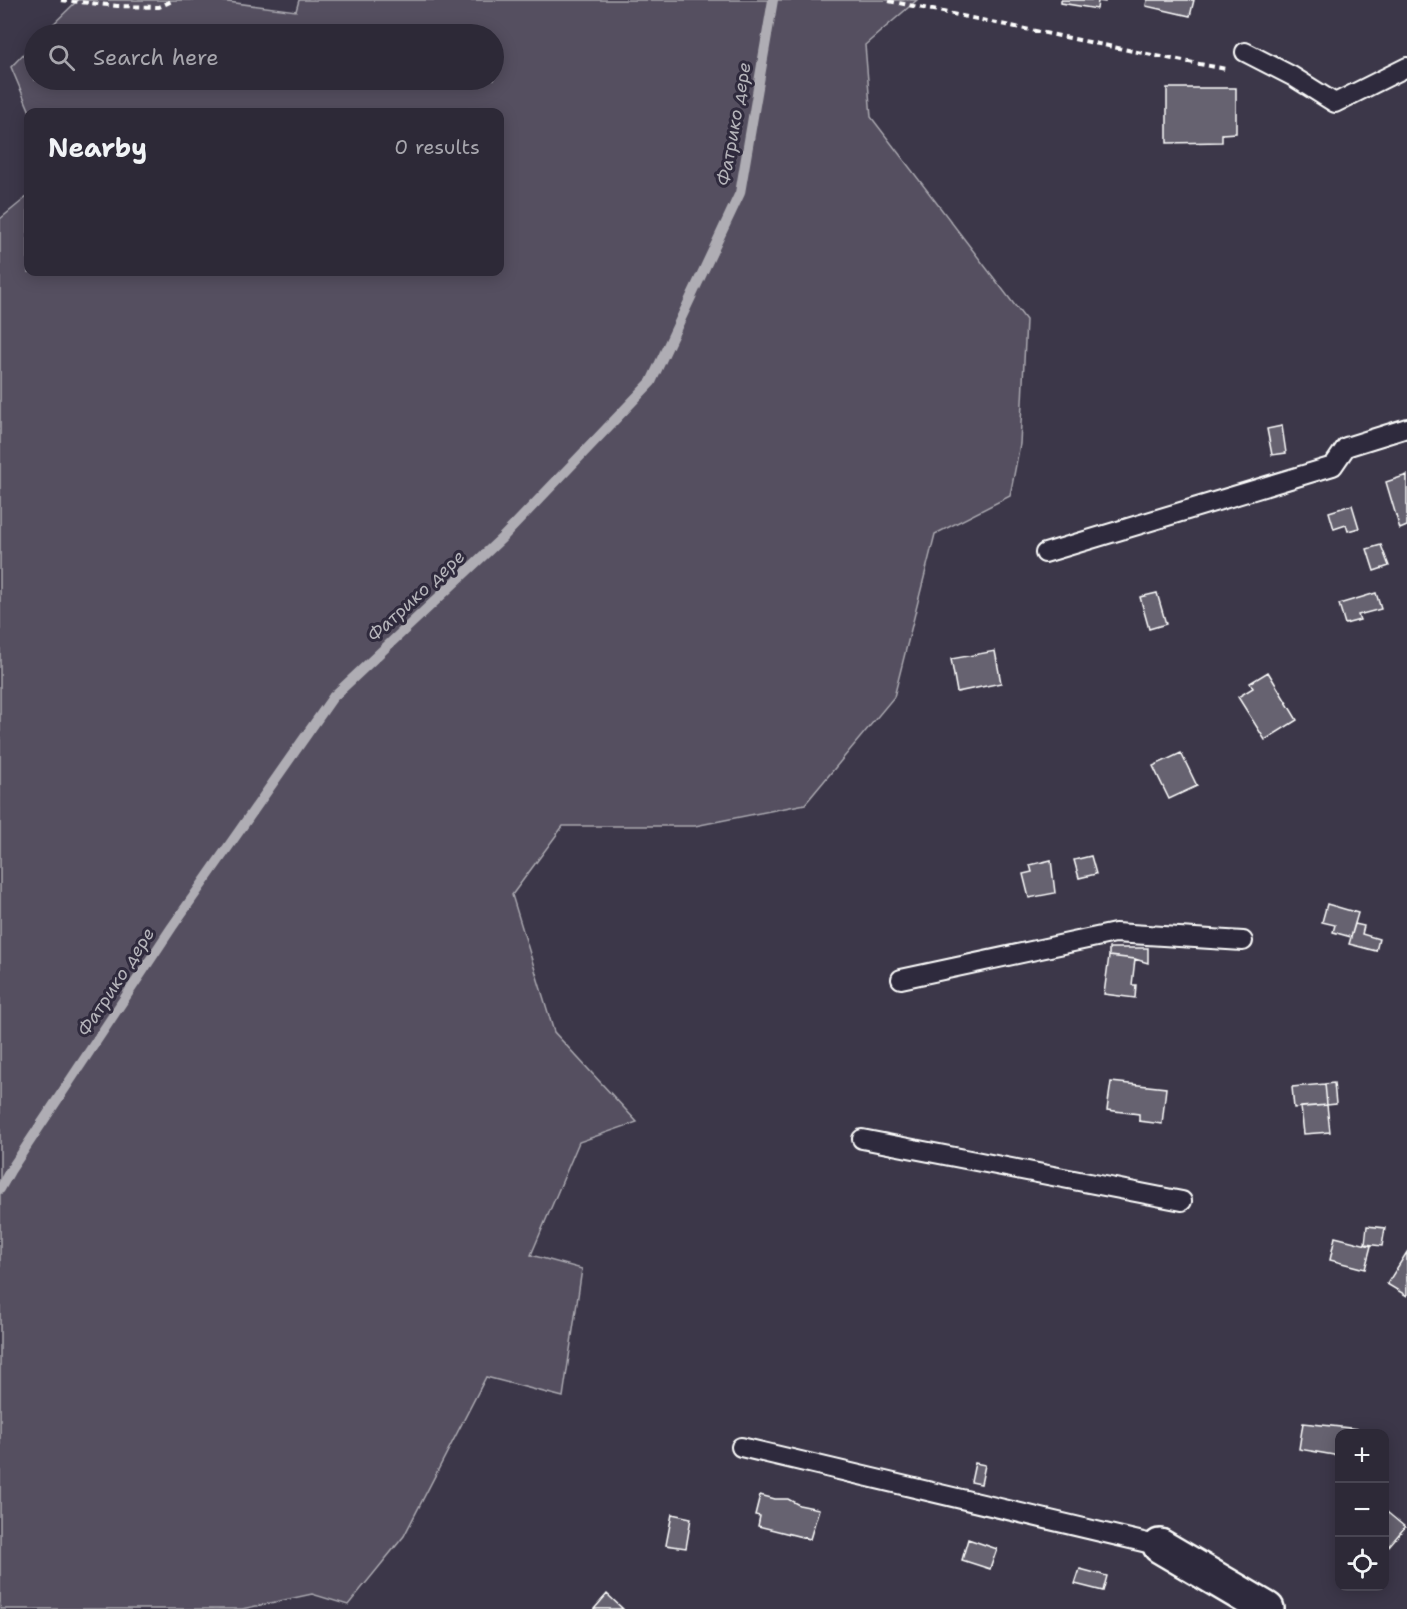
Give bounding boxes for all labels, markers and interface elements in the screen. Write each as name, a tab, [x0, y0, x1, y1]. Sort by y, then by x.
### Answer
search box	[24, 24, 504, 90]
icon: search	[45, 41, 78, 74]
text: Search here	[93, 43, 219, 72]
water label: Фатрико дере	[711, 60, 757, 188]
text: Nearby	[48, 130, 147, 165]
text: 0 results	[394, 134, 480, 160]
water label: Фатрико дере	[362, 545, 470, 647]
water label: Фатрико дере	[72, 923, 160, 1041]
map controls	[1335, 1429, 1389, 1591]
button: +	[1335, 1429, 1389, 1483]
button: −	[1335, 1483, 1389, 1537]
button: locate	[1335, 1537, 1389, 1591]

